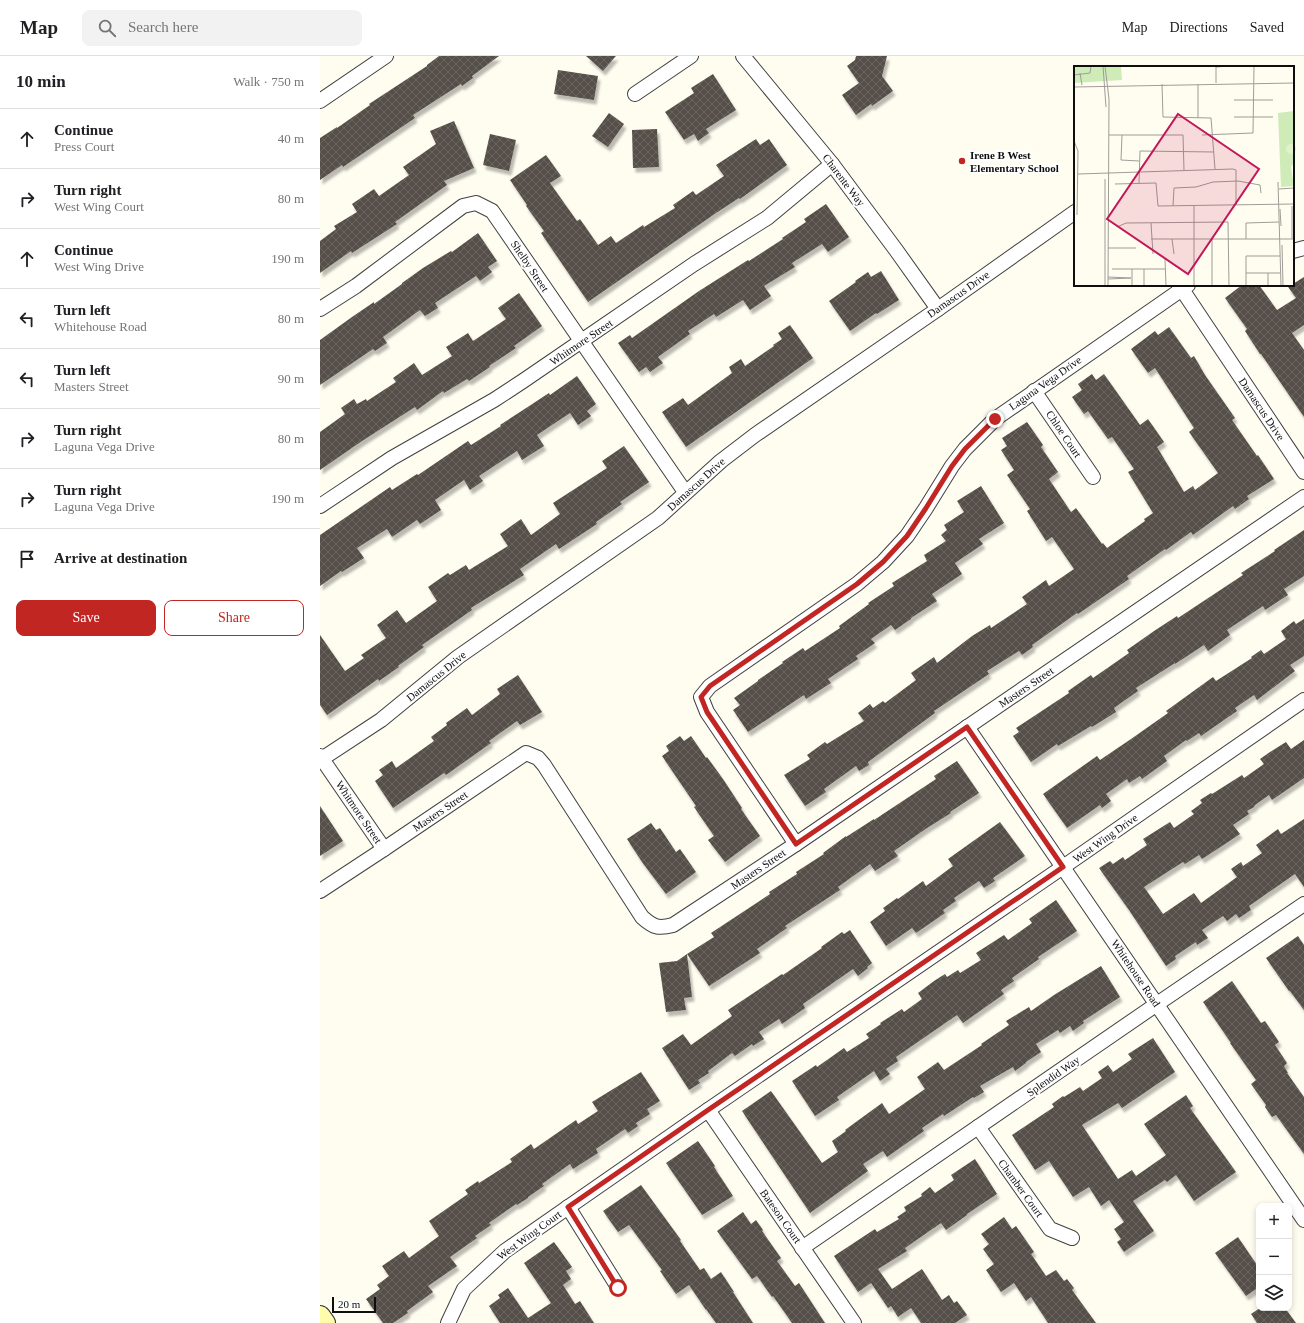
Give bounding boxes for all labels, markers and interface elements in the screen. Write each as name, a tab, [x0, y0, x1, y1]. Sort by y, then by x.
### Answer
search box	[82, 10, 362, 46]
text: Map	[20, 17, 58, 38]
icon: search	[96, 17, 118, 39]
text: Search here	[128, 19, 198, 35]
text: Map	[1122, 20, 1147, 35]
text: Directions	[1169, 20, 1228, 35]
text: Saved	[1250, 20, 1284, 35]
inset map	[1074, 66, 1294, 286]
text: 10 min	[16, 72, 66, 91]
text: Walk · 750 m	[233, 74, 304, 89]
text: Continue	[54, 122, 113, 138]
icon: ahead	[16, 128, 38, 150]
text: 40 m	[278, 131, 304, 146]
text: Press Court	[54, 139, 114, 154]
place label: Irene B West Elementary School	[970, 149, 1059, 174]
street label: Charente Way	[821, 152, 868, 209]
marker: Irene B West Elementary School	[957, 156, 967, 166]
text: Turn right	[54, 182, 121, 198]
icon: right	[16, 188, 38, 210]
text: 80 m	[278, 191, 304, 206]
text: West Wing Court	[54, 199, 144, 214]
street label: Shelby Street	[509, 238, 551, 294]
text: Continue	[54, 242, 113, 258]
icon: ahead	[16, 248, 38, 270]
text: 190 m	[271, 251, 304, 266]
text: West Wing Drive	[54, 259, 144, 274]
street label: Damascus Drive	[925, 268, 991, 320]
text: Turn left	[54, 302, 111, 318]
icon: left	[16, 308, 38, 330]
text: 80 m	[278, 311, 304, 326]
street label: Whitmore Street	[547, 317, 615, 367]
text: Whitehouse Road	[54, 319, 147, 334]
street label: Laguna Vega Drive	[1007, 354, 1083, 412]
text: Turn left	[54, 362, 111, 378]
icon: left	[16, 368, 38, 390]
text: 90 m	[278, 371, 304, 386]
street label: Damascus Drive	[1237, 375, 1287, 443]
text: Masters Street	[54, 379, 129, 394]
street label: Chloe Court	[1044, 408, 1084, 460]
route end	[986, 410, 1004, 428]
text: Turn right	[54, 422, 121, 438]
icon: right	[16, 428, 38, 450]
text: 80 m	[278, 431, 304, 446]
text: Laguna Vega Drive	[54, 439, 155, 454]
street label: Damascus Drive	[665, 455, 727, 513]
text: Turn right	[54, 482, 121, 498]
icon: right	[16, 488, 38, 510]
text: 190 m	[271, 491, 304, 506]
text: Laguna Vega Drive	[54, 499, 155, 514]
icon: arrive	[16, 548, 38, 570]
text: Arrive at destination	[54, 550, 187, 566]
button: Save	[16, 600, 156, 636]
button: Share	[164, 600, 304, 636]
street label: Damascus Drive	[404, 648, 468, 704]
street label: Masters Street	[996, 664, 1056, 710]
street label: Whitmore Street	[334, 778, 384, 846]
street label: Masters Street	[410, 788, 470, 834]
street label: West Wing Drive	[1070, 811, 1140, 865]
street label: Masters Street	[728, 846, 788, 892]
street label: Whitehouse Road	[1109, 937, 1163, 1009]
street label: Splendid Way	[1024, 1053, 1082, 1099]
street label: Chamber Court	[996, 1157, 1046, 1219]
street label: Bateson Court	[758, 1187, 804, 1245]
map controls	[1256, 1203, 1292, 1311]
button: +	[1256, 1203, 1292, 1239]
street label: West Wing Court	[495, 1208, 563, 1262]
button: −	[1256, 1239, 1292, 1275]
button: layers	[1256, 1275, 1292, 1311]
route start	[609, 1279, 627, 1297]
scale bar	[332, 1295, 376, 1314]
text: 20 m	[338, 1298, 360, 1310]

